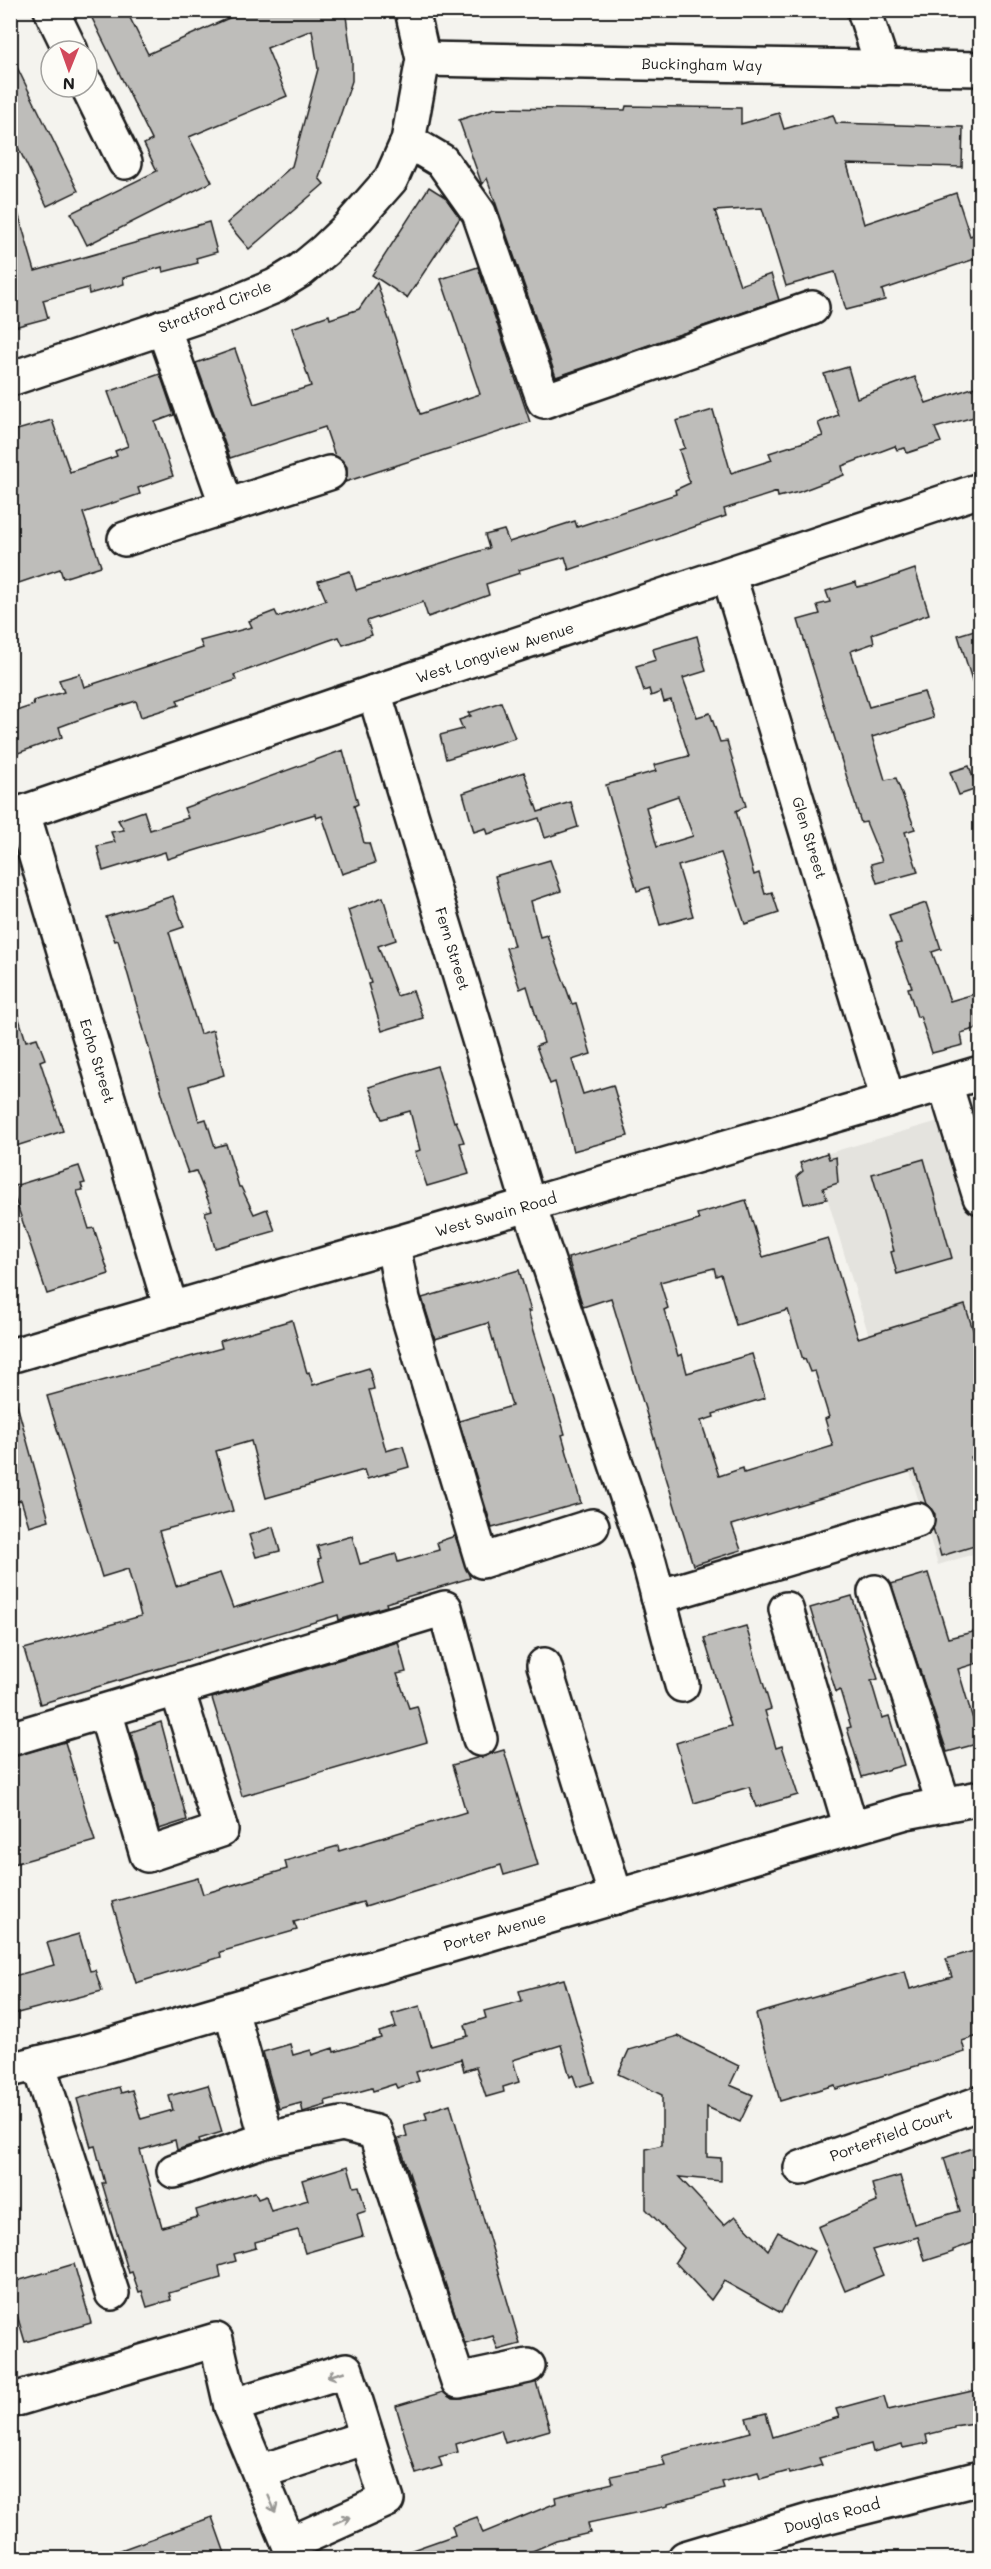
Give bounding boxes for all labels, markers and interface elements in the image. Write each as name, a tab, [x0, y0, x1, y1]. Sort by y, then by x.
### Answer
north arrow	[39, 39, 99, 99]
street label: Buckingham Way	[641, 53, 763, 75]
text: N	[62, 74, 75, 95]
street label: Stratford Circle	[155, 275, 274, 337]
street label: West Longview Avenue	[413, 617, 576, 687]
street label: Glen Street	[788, 794, 832, 881]
street label: Fern Street	[431, 905, 475, 993]
street label: Echo Street	[76, 1016, 120, 1105]
street label: West Swain Road	[433, 1187, 559, 1241]
street label: Porter Avenue	[441, 1907, 548, 1955]
street label: Porterfield Court	[827, 2103, 955, 2165]
one-way arrow	[327, 2368, 346, 2380]
street label: Douglas Road	[781, 2493, 882, 2537]
one-way arrow	[267, 2494, 278, 2513]
one-way arrow	[333, 2513, 351, 2524]

